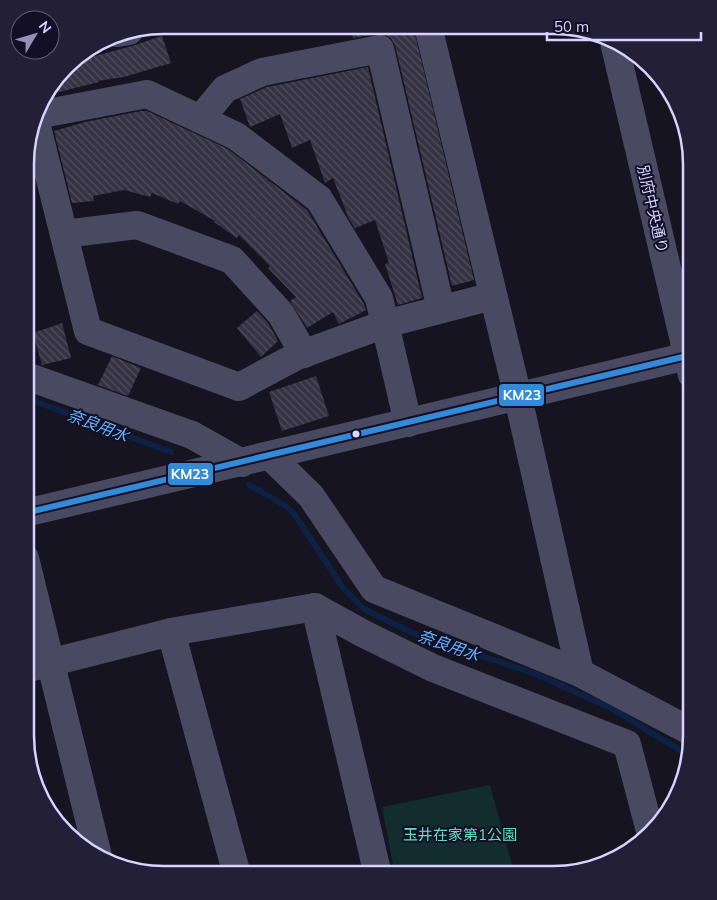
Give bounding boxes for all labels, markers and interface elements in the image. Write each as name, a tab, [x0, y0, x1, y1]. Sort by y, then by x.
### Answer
north arrow	[10, 10, 60, 60]
scale bar	[547, 10, 701, 42]
text: N	[35, 17, 56, 37]
text: 50 m	[554, 17, 589, 36]
street label: 別府中央通り	[634, 163, 672, 255]
line badge: KM23	[498, 383, 545, 407]
text: KM23	[503, 386, 541, 404]
water label: 奈良用水	[65, 404, 133, 447]
unlabelled marker	[351, 429, 361, 439]
line badge: KM23	[167, 462, 214, 486]
text: KM23	[171, 465, 209, 483]
water label: 奈良用水	[415, 625, 484, 666]
park label: 玉井在家第1公園	[403, 825, 517, 844]

